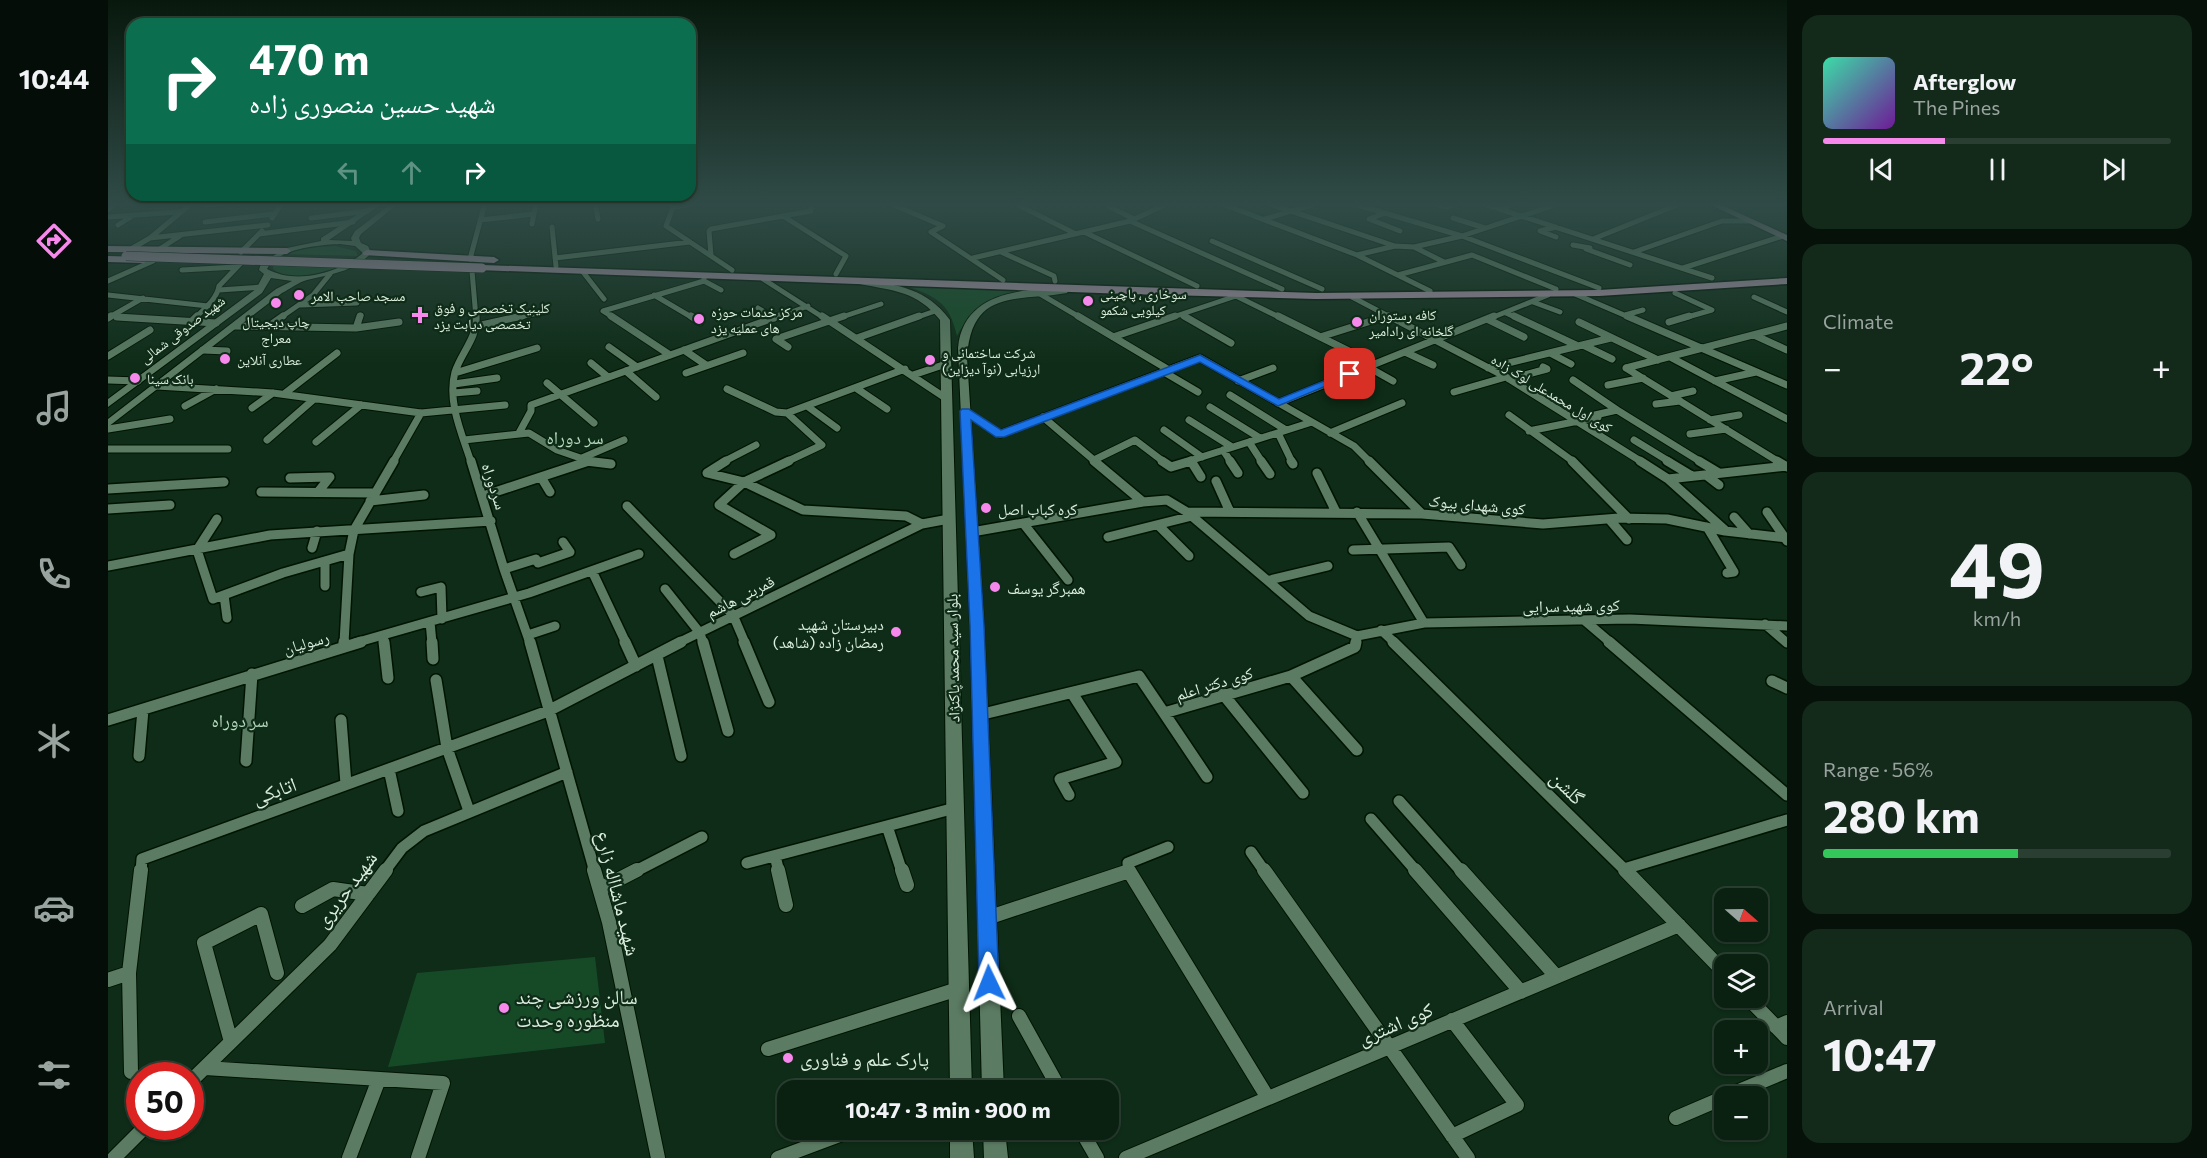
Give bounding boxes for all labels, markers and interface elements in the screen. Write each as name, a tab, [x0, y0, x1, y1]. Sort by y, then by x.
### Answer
text: 470 m	[249, 32, 369, 84]
icon: right	[150, 42, 228, 120]
text: 10:44	[19, 62, 89, 95]
text: Afterglow	[1913, 68, 2016, 95]
text: شهید حسین منصوری زاده	[249, 86, 496, 119]
text: The Pines	[1913, 95, 2000, 119]
icon: previous	[1865, 153, 1898, 186]
icon: pause	[1981, 153, 2014, 186]
icon: next	[2097, 153, 2130, 186]
icon: left	[332, 156, 365, 189]
icon: ahead	[395, 156, 428, 189]
icon: right	[458, 156, 491, 189]
icon: directions	[33, 220, 75, 262]
place label: سوخاری ، پاچینی کیلویی شکمو	[1100, 285, 1187, 319]
place label: مسجد صاحب الامر	[310, 287, 406, 305]
marker: مسجد صاحب الامر	[292, 288, 306, 302]
street label: شهید صدوقی شمالی	[136, 291, 229, 367]
marker: سوخاری ، پاچینی کیلویی شکمو	[1081, 294, 1095, 308]
marker: چاپ دیجیتال معراج	[269, 296, 283, 310]
place label: کلینیک تخصصی و فوق تخصصی دیابت یزد	[434, 299, 550, 333]
place label: مرکز خدمات حوزه های عملیه یزد	[711, 303, 803, 337]
marker: کلینیک تخصصی و فوق تخصصی دیابت یزد	[411, 306, 429, 324]
place label: کافه رستوران گلخانه ای رادامیر	[1368, 306, 1454, 340]
text: Climate	[1823, 309, 1893, 333]
marker: مرکز خدمات حوزه های عملیه یزد	[692, 312, 706, 326]
place label: چاپ دیجیتال معراج	[242, 313, 310, 348]
marker: کافه رستوران گلخانه ای رادامیر	[1350, 315, 1364, 329]
text: 22°	[1960, 339, 2034, 394]
place label: شرکت ساختمانی و ارزیابی (نوآ دیزاین)	[942, 344, 1040, 378]
text: −	[1823, 346, 1842, 387]
text: +	[2152, 346, 2171, 387]
pin	[1324, 348, 1375, 399]
street label: کوی اول محمدعلی لوک زاده	[1488, 350, 1616, 437]
place label: عطاری آنلاین	[237, 351, 302, 369]
marker: عطاری آنلاین	[218, 352, 232, 366]
marker: شرکت ساختمانی و ارزیابی (نوآ دیزاین)	[923, 353, 937, 367]
icon: arrive	[1333, 357, 1366, 390]
place label: بانک سینا	[147, 370, 194, 387]
marker: بانک سینا	[128, 371, 142, 385]
icon: music	[33, 387, 75, 429]
district label: سر دوراه	[546, 426, 604, 448]
street label: سردوراه	[478, 460, 511, 512]
street label: کوی شهدای بیوک	[1428, 490, 1527, 520]
place label: کره کباب اصل	[998, 499, 1078, 520]
marker: کره کباب اصل	[979, 501, 993, 515]
text: 49	[1949, 519, 2045, 614]
icon: phone	[33, 553, 75, 595]
street label: قمربنی هاشم	[703, 571, 778, 623]
place label: همبرگر یوسف	[1007, 578, 1086, 598]
marker: همبرگر یوسف	[988, 580, 1002, 594]
street label: بلوار سید محمد پاکنژاد	[941, 593, 964, 723]
street label: کوی شهید سرایی	[1522, 595, 1620, 617]
text: km/h	[1973, 606, 2021, 630]
place label: دبیرستان شهید رمضان زاده (شاهد)	[773, 614, 884, 653]
marker: دبیرستان شهید رمضان زاده (شاهد)	[889, 625, 903, 639]
street label: رسولیان	[281, 626, 332, 660]
street label: کوی دکتر اعلم	[1173, 662, 1256, 706]
district label: سر دوراه	[211, 709, 269, 731]
icon: climate	[33, 720, 75, 762]
text: Range · 56%	[1823, 757, 1933, 781]
street label: گلشن	[1545, 765, 1590, 810]
street label: اتابکی	[249, 771, 300, 810]
text: 280 km	[1823, 787, 1980, 842]
street label: شهید ماشااله زارع	[590, 828, 646, 958]
street label: شهید حریری	[309, 846, 382, 933]
icon: car	[33, 887, 75, 929]
north arrow	[1714, 888, 1768, 942]
map controls	[1714, 888, 1768, 1140]
position arrow	[957, 951, 1021, 1015]
button: layers	[1714, 954, 1768, 1008]
place label: سالن ورزشی چند منظوره وحدت	[516, 984, 638, 1031]
text: Arrival	[1823, 995, 1884, 1019]
street label: کوی اشتری	[1354, 996, 1437, 1050]
marker: سالن ورزشی چند منظوره وحدت	[497, 1001, 511, 1015]
button: +	[1714, 1020, 1768, 1074]
text: 10:47	[1823, 1025, 1937, 1080]
place label: پارک علم و فناوری	[800, 1046, 929, 1073]
marker: پارک علم و فناوری	[781, 1051, 795, 1065]
icon: filters	[33, 1054, 75, 1096]
speed limit sign: 50	[126, 1062, 204, 1140]
button: −	[1714, 1086, 1768, 1140]
text: 10:47 · 3 min · 900 m	[845, 1096, 1051, 1123]

